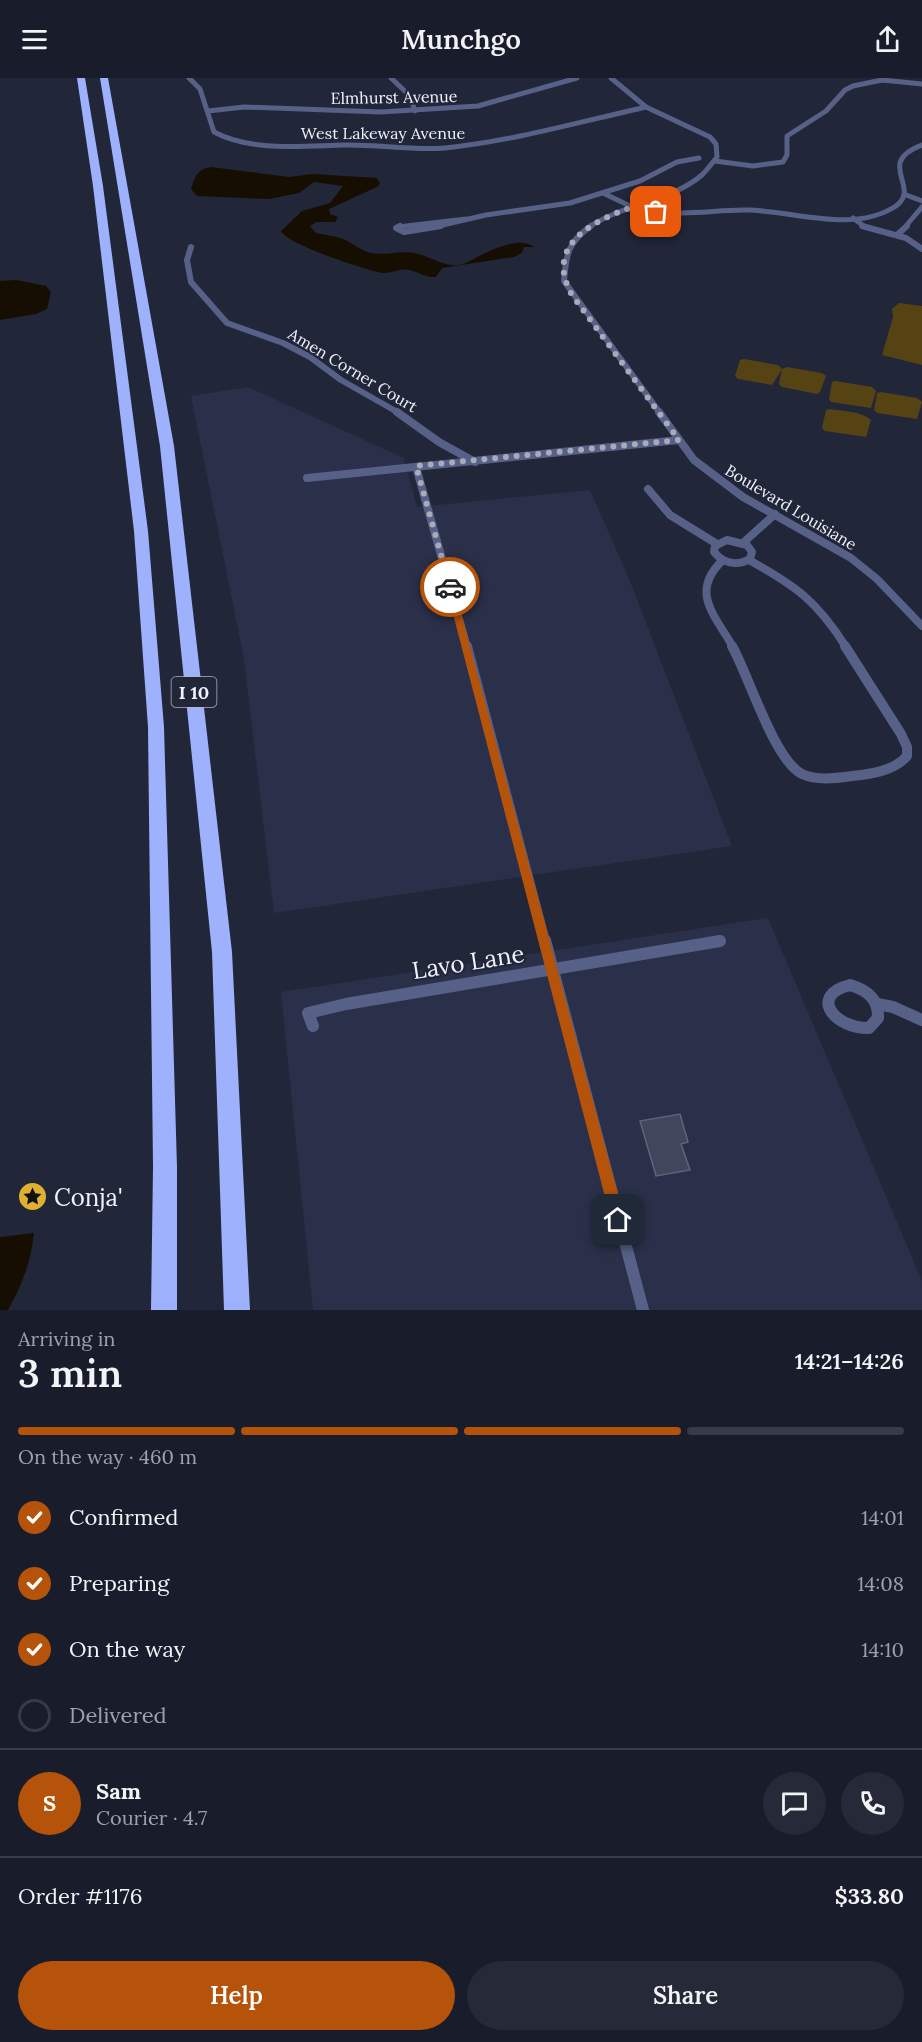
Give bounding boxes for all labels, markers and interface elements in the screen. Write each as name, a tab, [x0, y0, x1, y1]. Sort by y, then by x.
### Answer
text: Munchgo	[401, 22, 521, 56]
icon: menu	[18, 23, 51, 56]
icon: share	[871, 23, 904, 56]
street label: Elmhurst Avenue	[330, 86, 458, 108]
street label: West Lakeway Avenue	[301, 123, 466, 143]
pin	[630, 186, 681, 237]
icon: bag	[639, 195, 672, 228]
street label: Amen Corner Court	[284, 323, 422, 417]
street label: Boulevard Louisiane	[722, 460, 861, 554]
courier	[420, 557, 480, 617]
icon: car	[434, 571, 467, 604]
road number: I 10	[172, 677, 216, 707]
street label: Lavo Lane	[410, 938, 526, 986]
place icon: Conja'	[17, 1181, 49, 1213]
place label: Conja'	[54, 1182, 123, 1213]
pin	[592, 1194, 643, 1245]
icon: home	[601, 1203, 634, 1236]
text: Arriving in	[18, 1326, 115, 1351]
text: 14:21–14:26	[795, 1347, 904, 1375]
text: 3 min	[18, 1348, 122, 1398]
text: On the way · 460 m	[18, 1444, 197, 1469]
icon: check	[18, 1501, 51, 1534]
text: Confirmed	[69, 1503, 178, 1531]
text: 14:01	[861, 1505, 904, 1530]
icon: check	[18, 1567, 51, 1600]
text: Preparing	[69, 1569, 169, 1597]
text: 14:08	[857, 1571, 904, 1596]
icon: check	[18, 1633, 51, 1666]
text: On the way	[69, 1635, 185, 1663]
text: 14:10	[861, 1637, 904, 1662]
text: Delivered	[69, 1701, 167, 1729]
button: chat	[763, 1772, 826, 1835]
button: phone	[841, 1772, 904, 1835]
text: Sam	[96, 1777, 141, 1805]
text: S	[43, 1789, 56, 1817]
text: Courier · 4.7	[96, 1805, 207, 1830]
text: Order #1176	[18, 1882, 142, 1910]
text: $33.80	[835, 1882, 904, 1910]
button: Help	[18, 1961, 455, 2030]
button: Share	[467, 1961, 904, 2030]

